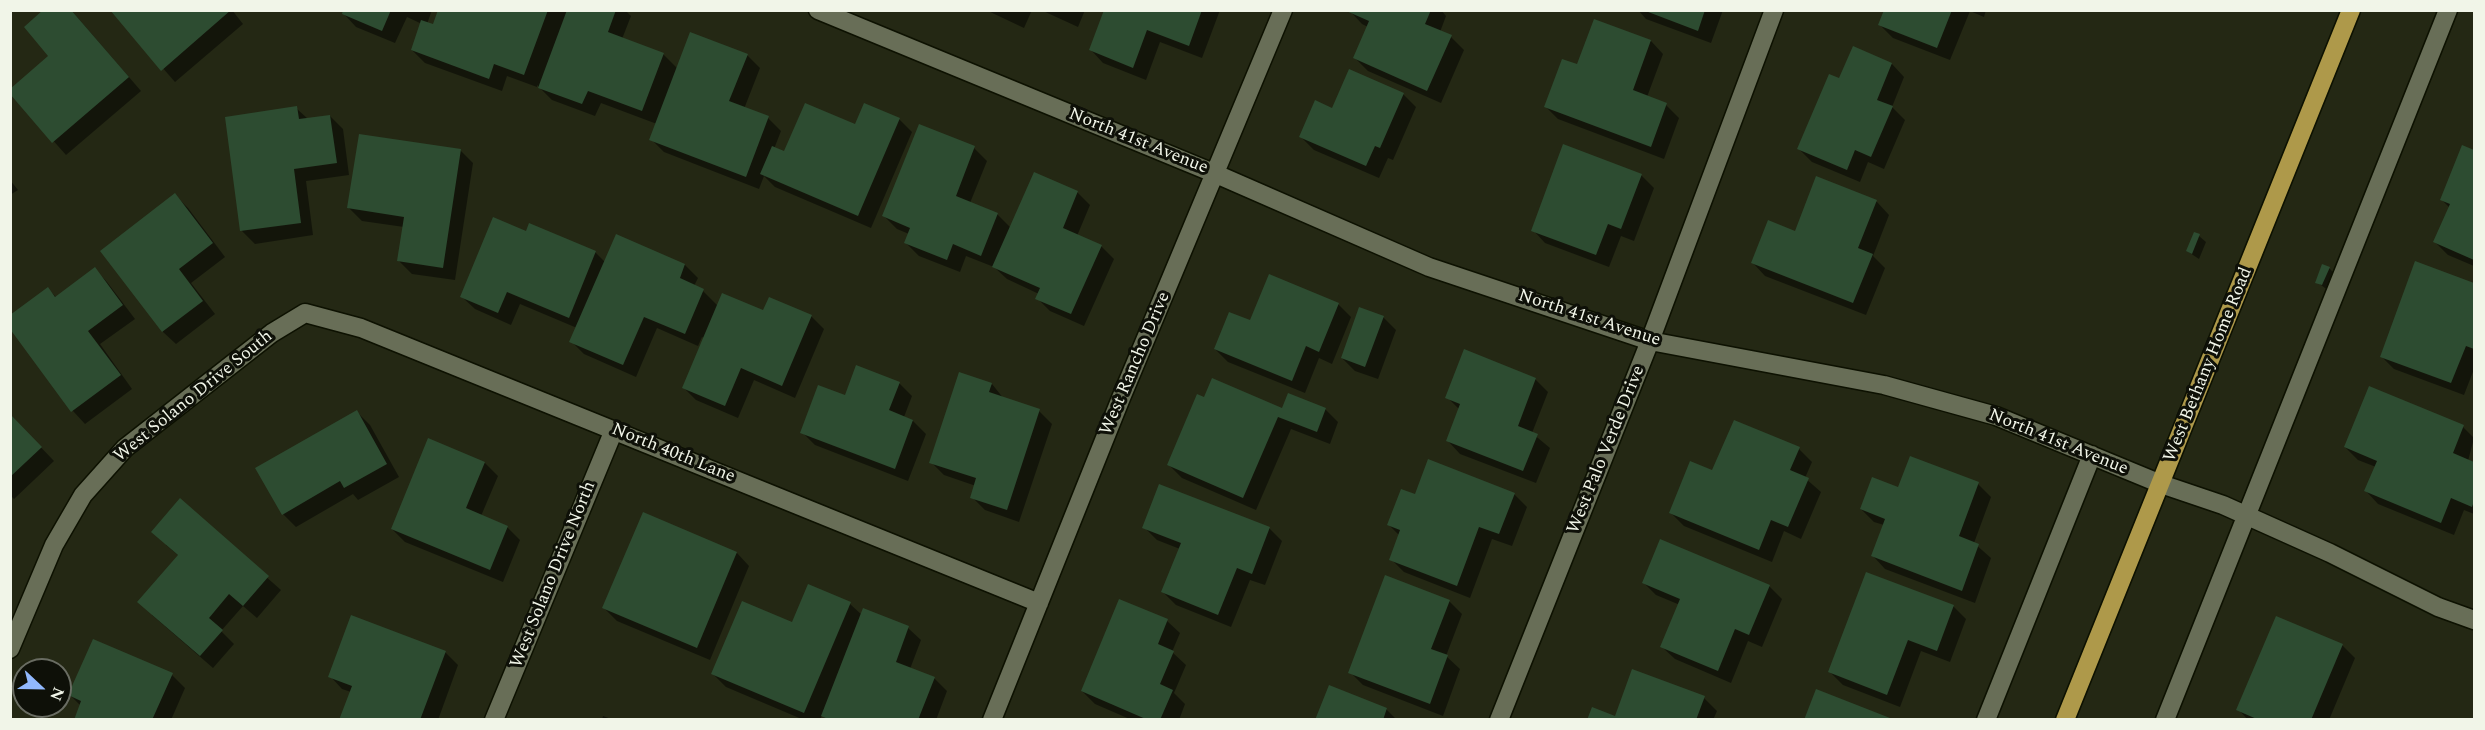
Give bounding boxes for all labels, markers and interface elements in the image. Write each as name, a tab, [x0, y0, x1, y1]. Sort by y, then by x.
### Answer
street label: North 41st Avenue	[1065, 104, 1211, 180]
street label: West Bethany Home Road	[2160, 265, 2258, 465]
street label: North 41st Avenue	[1515, 286, 1663, 352]
street label: West Rancho Drive	[1096, 289, 1176, 439]
street label: West Solano Drive South	[110, 326, 278, 468]
street label: West Palo Verde Drive	[1563, 363, 1651, 537]
street label: North 41st Avenue	[1985, 405, 2131, 481]
street label: North 40th Lane	[608, 419, 738, 489]
street label: West Solano Drive North	[507, 478, 601, 672]
north arrow	[12, 658, 72, 718]
text: N	[43, 683, 70, 705]

